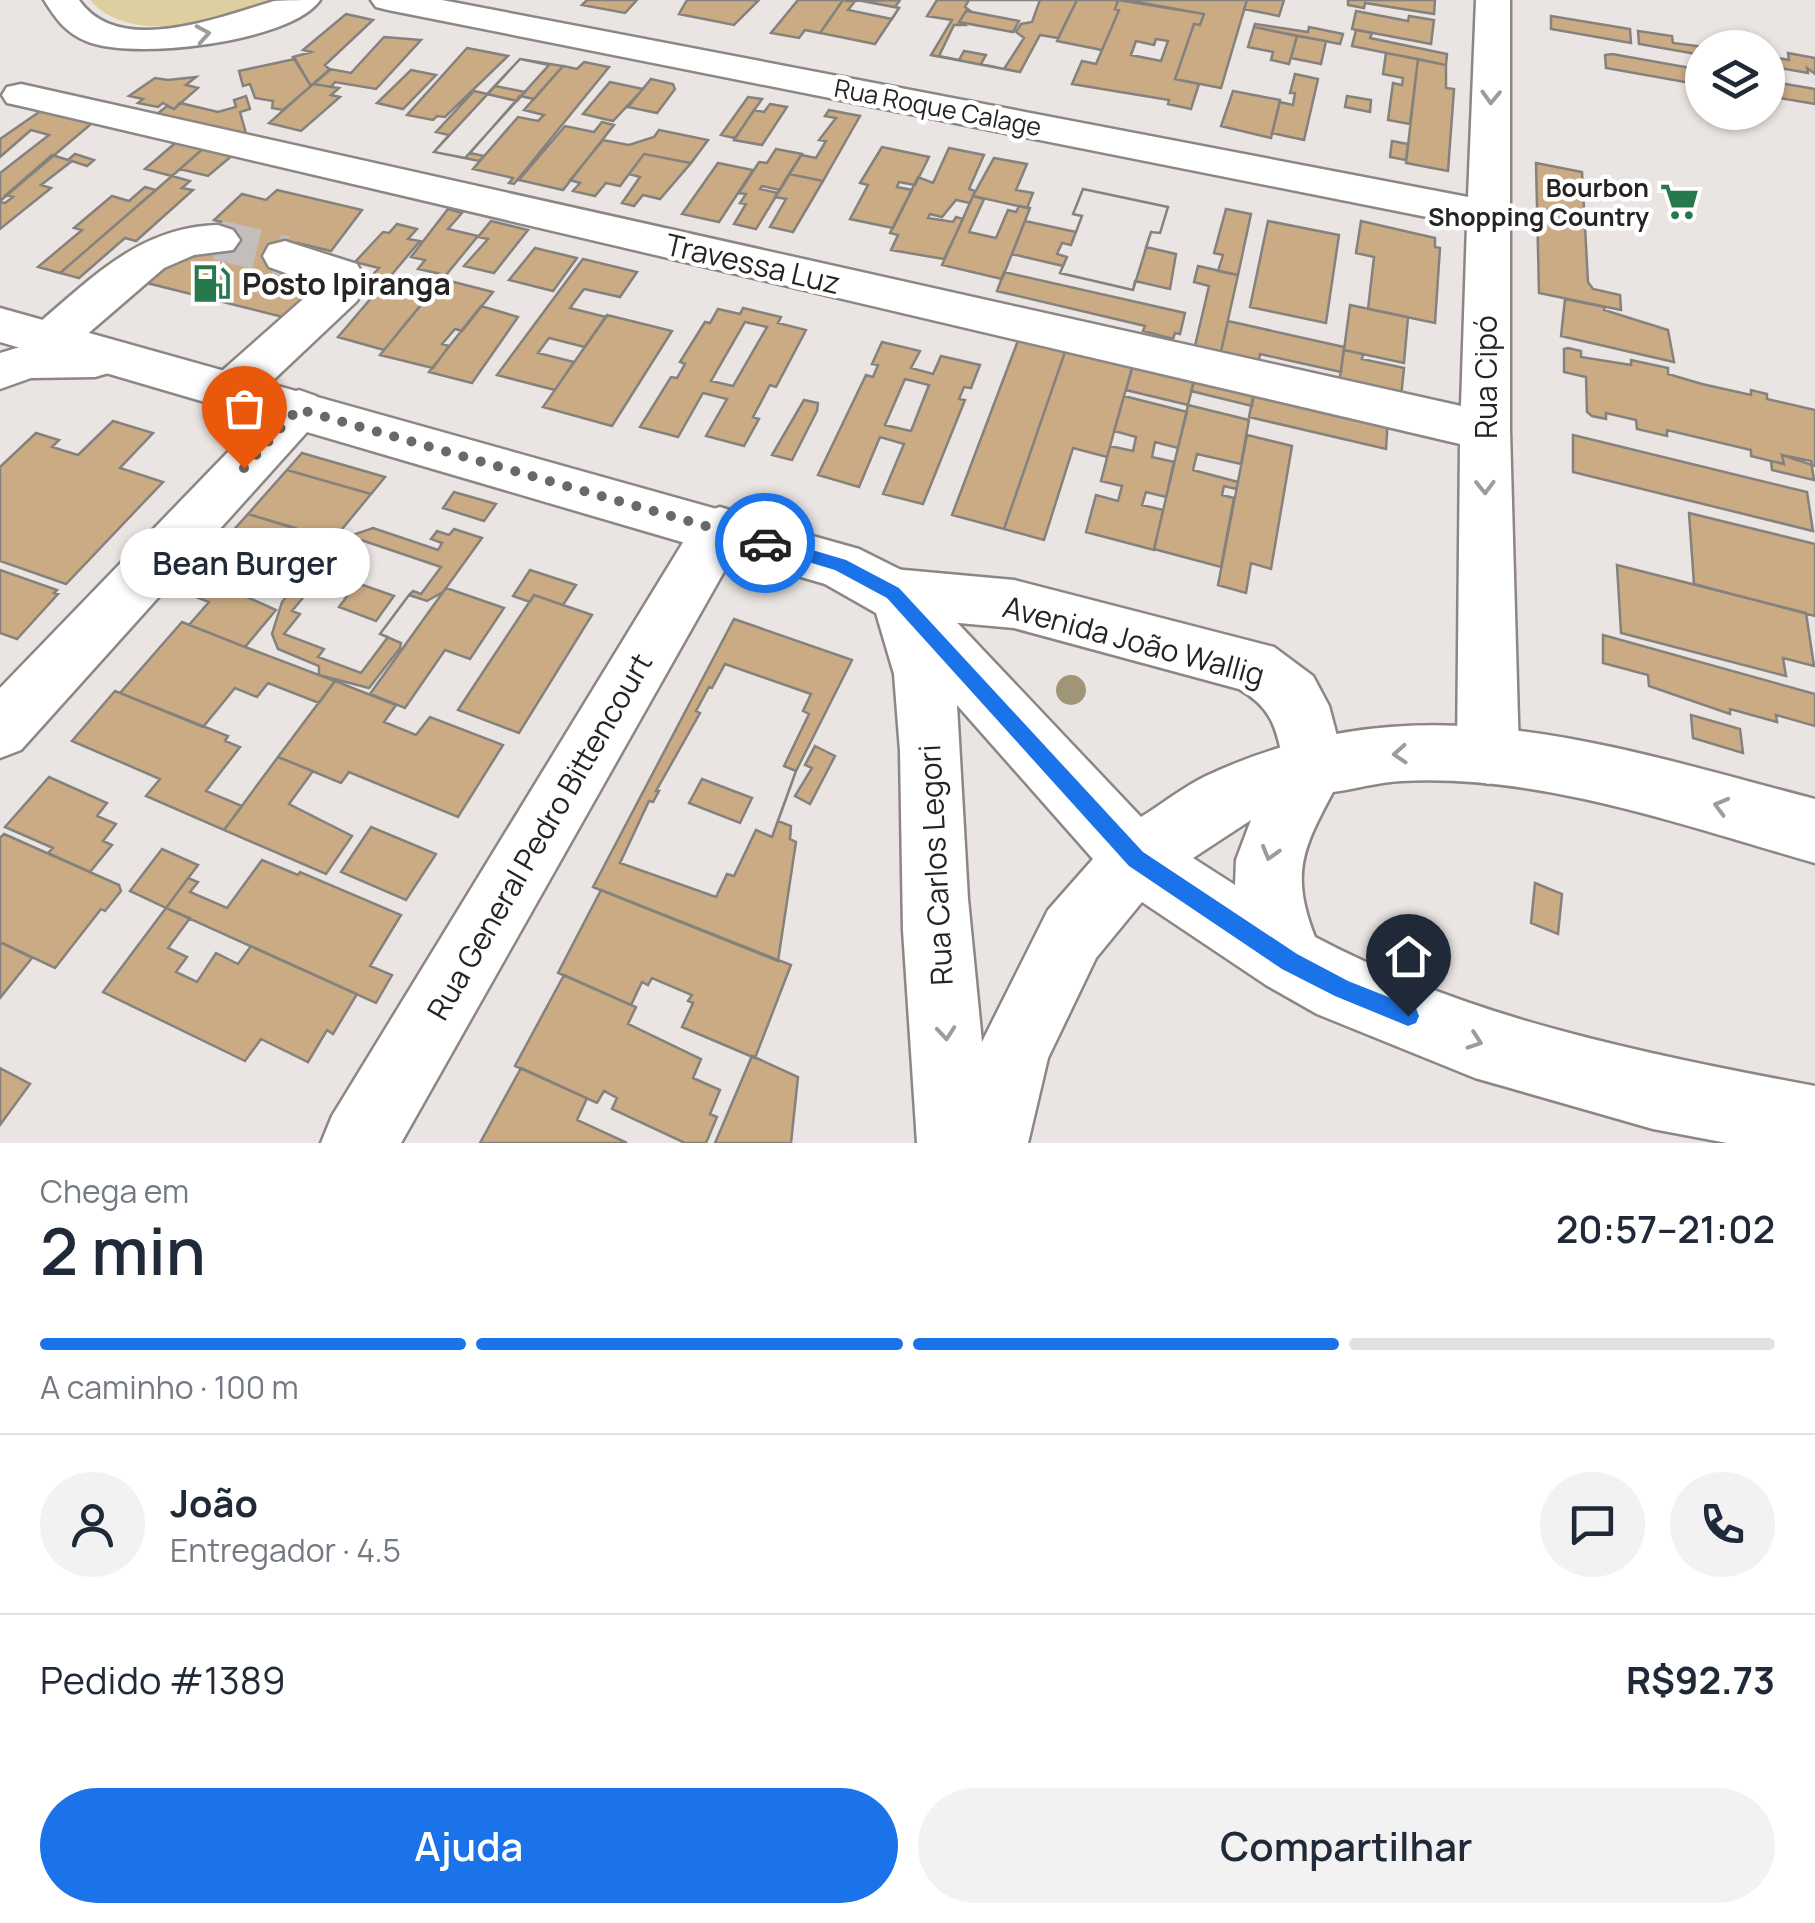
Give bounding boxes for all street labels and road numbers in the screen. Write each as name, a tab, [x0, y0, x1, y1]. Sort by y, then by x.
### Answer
street label: Rua Roque Calage	[831, 70, 1045, 144]
street label: Travessa Luz	[662, 223, 844, 303]
street label: Rua Cipó	[1465, 315, 1506, 439]
street label: Avenida João Wallig	[999, 585, 1269, 695]
street label: Rua General Pedro Bittencourt	[417, 645, 661, 1027]
street label: Rua Carlos Legori	[908, 744, 962, 986]

